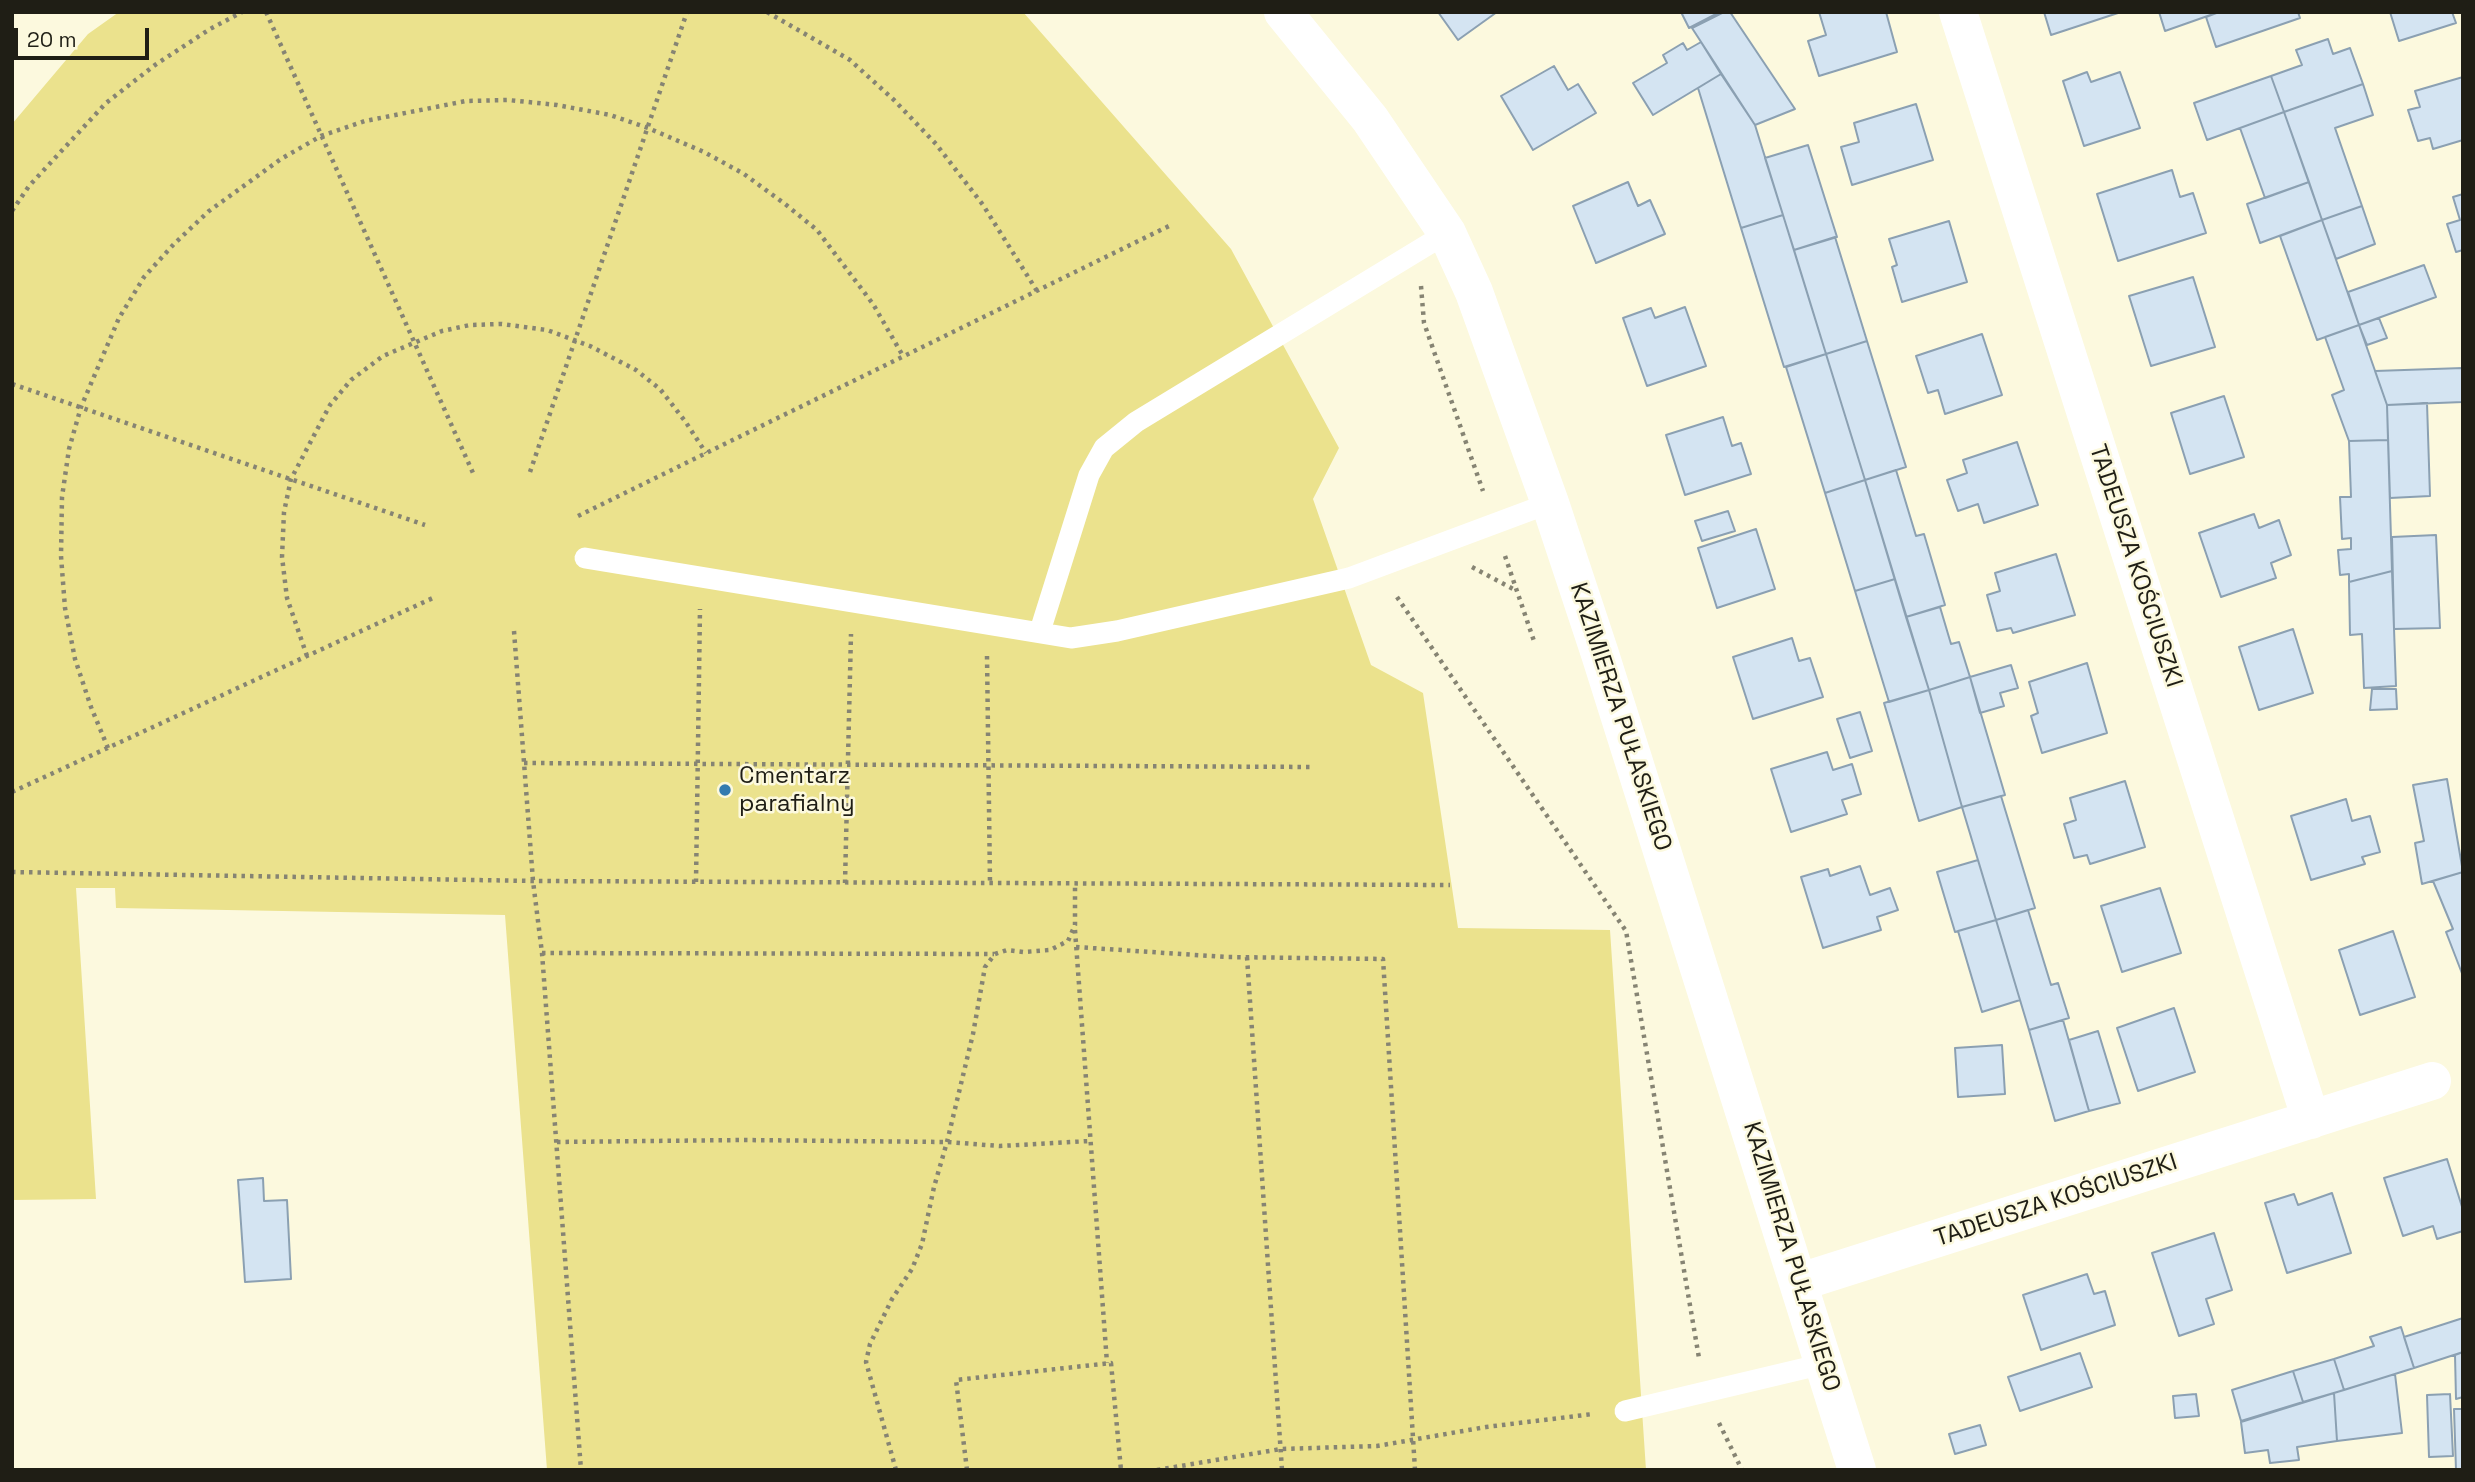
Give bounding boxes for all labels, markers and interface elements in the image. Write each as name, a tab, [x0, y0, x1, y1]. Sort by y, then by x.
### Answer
scale bar	[18, 14, 152, 58]
text: 20 m	[27, 26, 77, 53]
street label: TADEUSZA KOŚCIUSZKI	[2082, 441, 2188, 691]
street label: KAZIMIERZA PUŁASKIEGO	[1563, 579, 1677, 855]
place label: Cmentarz parafialny	[739, 762, 855, 818]
marker: Cmentarz parafialny	[717, 782, 733, 798]
street label: KAZIMIERZA PUŁASKIEGO	[1736, 1119, 1846, 1395]
street label: TADEUSZA KOŚCIUSZKI	[1931, 1148, 2181, 1254]

